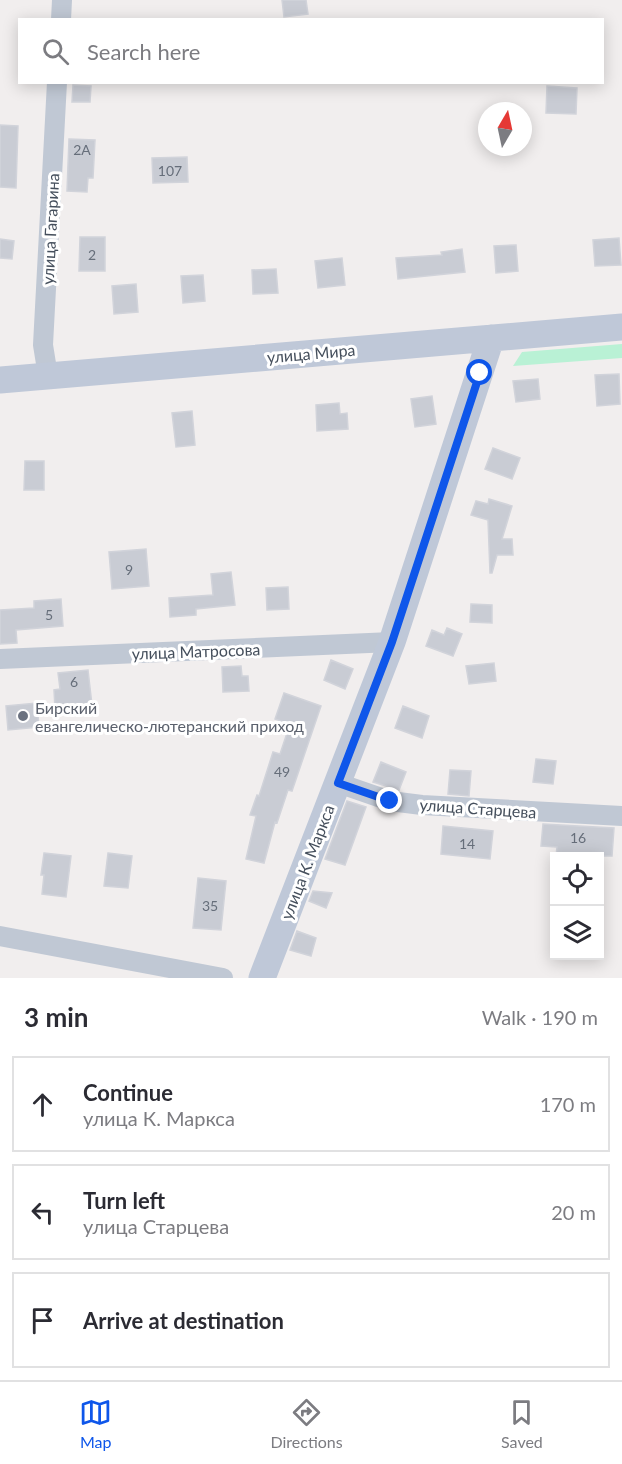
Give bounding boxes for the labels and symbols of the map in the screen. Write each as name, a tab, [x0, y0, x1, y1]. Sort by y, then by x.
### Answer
north arrow	[478, 102, 532, 156]
house number: 2А	[73, 141, 91, 158]
house number: 107	[158, 162, 182, 179]
street label: улица Гагарина	[38, 173, 62, 285]
house number: 2	[88, 246, 96, 263]
street label: улица Мира	[266, 340, 356, 366]
route start	[466, 359, 492, 385]
house number: 9	[125, 561, 133, 578]
house number: 5	[45, 606, 53, 623]
street label: улица Матросова	[131, 639, 261, 663]
house number: 6	[70, 673, 78, 690]
place label: Бирский евангелическо-лютеранский приход	[35, 698, 304, 735]
marker: Бирский евангелическо-лютеранский приход	[16, 709, 30, 723]
house number: 49	[274, 763, 290, 780]
route end	[376, 787, 402, 813]
street label: улица Старцева	[419, 794, 537, 822]
street label: улица К. Маркса	[276, 802, 338, 922]
house number: 16	[570, 829, 586, 846]
house number: 14	[459, 835, 475, 852]
house number: 35	[202, 897, 218, 914]

